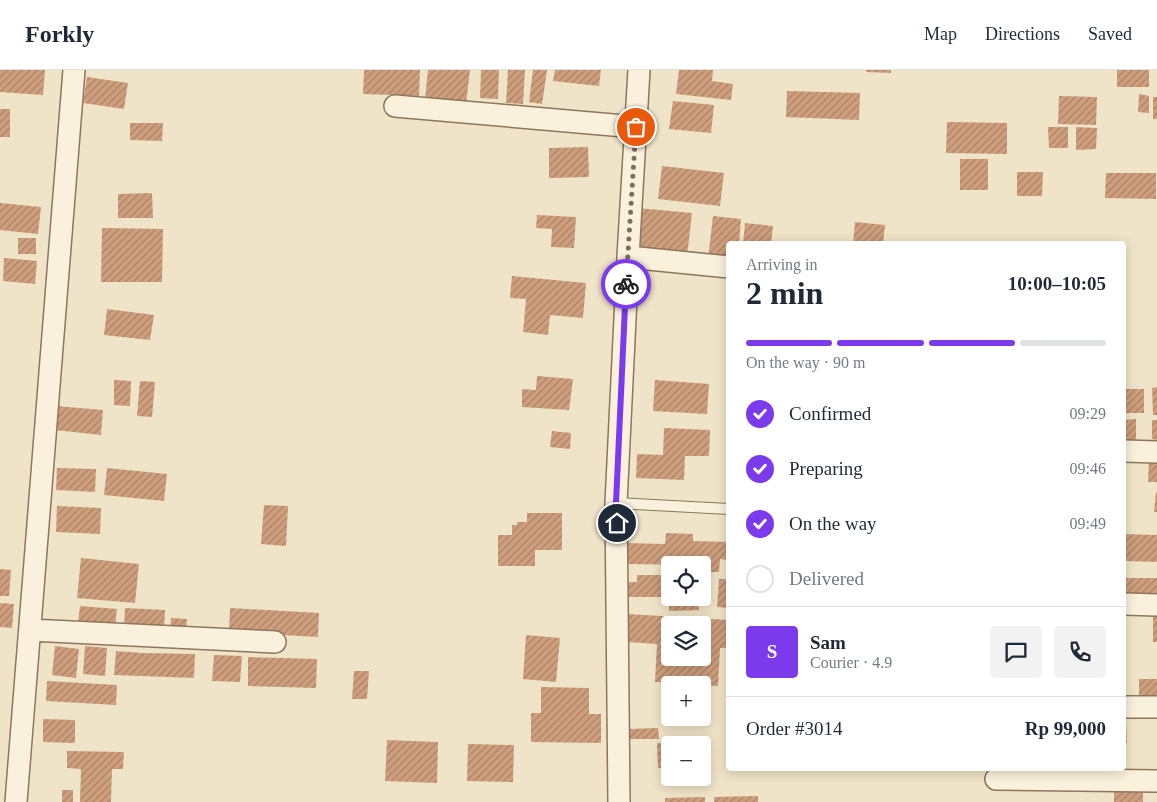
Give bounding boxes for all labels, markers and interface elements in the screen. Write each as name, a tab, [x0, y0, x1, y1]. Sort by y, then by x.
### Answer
text: Forkly	[25, 21, 94, 47]
text: Map	[924, 24, 957, 44]
text: Directions	[985, 24, 1060, 44]
text: Saved	[1088, 24, 1132, 44]
pin	[615, 106, 657, 148]
icon: bag	[622, 113, 650, 141]
text: Arriving in	[746, 256, 818, 273]
courier	[601, 259, 651, 309]
icon: bike	[612, 270, 640, 298]
text: 10:00–10:05	[1008, 273, 1106, 294]
text: 2 min	[746, 275, 823, 311]
text: On the way · 90 m	[746, 354, 866, 371]
icon: check	[746, 400, 774, 428]
text: Confirmed	[789, 403, 871, 424]
text: 09:29	[1070, 405, 1106, 422]
icon: check	[746, 455, 774, 483]
text: Preparing	[789, 458, 863, 479]
text: 09:46	[1070, 460, 1106, 477]
pin	[596, 502, 638, 544]
icon: home	[603, 509, 631, 537]
icon: check	[746, 510, 774, 538]
text: On the way	[789, 513, 877, 534]
text: 09:49	[1070, 515, 1106, 532]
map controls	[661, 556, 711, 786]
button: locate	[661, 556, 711, 606]
text: Delivered	[789, 568, 864, 589]
button: layers	[661, 616, 711, 666]
button: chat	[990, 626, 1042, 678]
button: phone	[1054, 626, 1106, 678]
text: Sam	[810, 632, 846, 653]
text: S	[767, 641, 777, 662]
text: Courier · 4.9	[810, 654, 892, 671]
button: +	[661, 676, 711, 726]
text: Order #3014	[746, 718, 843, 739]
text: Rp 99,000	[1025, 718, 1106, 739]
button: −	[661, 736, 711, 786]

